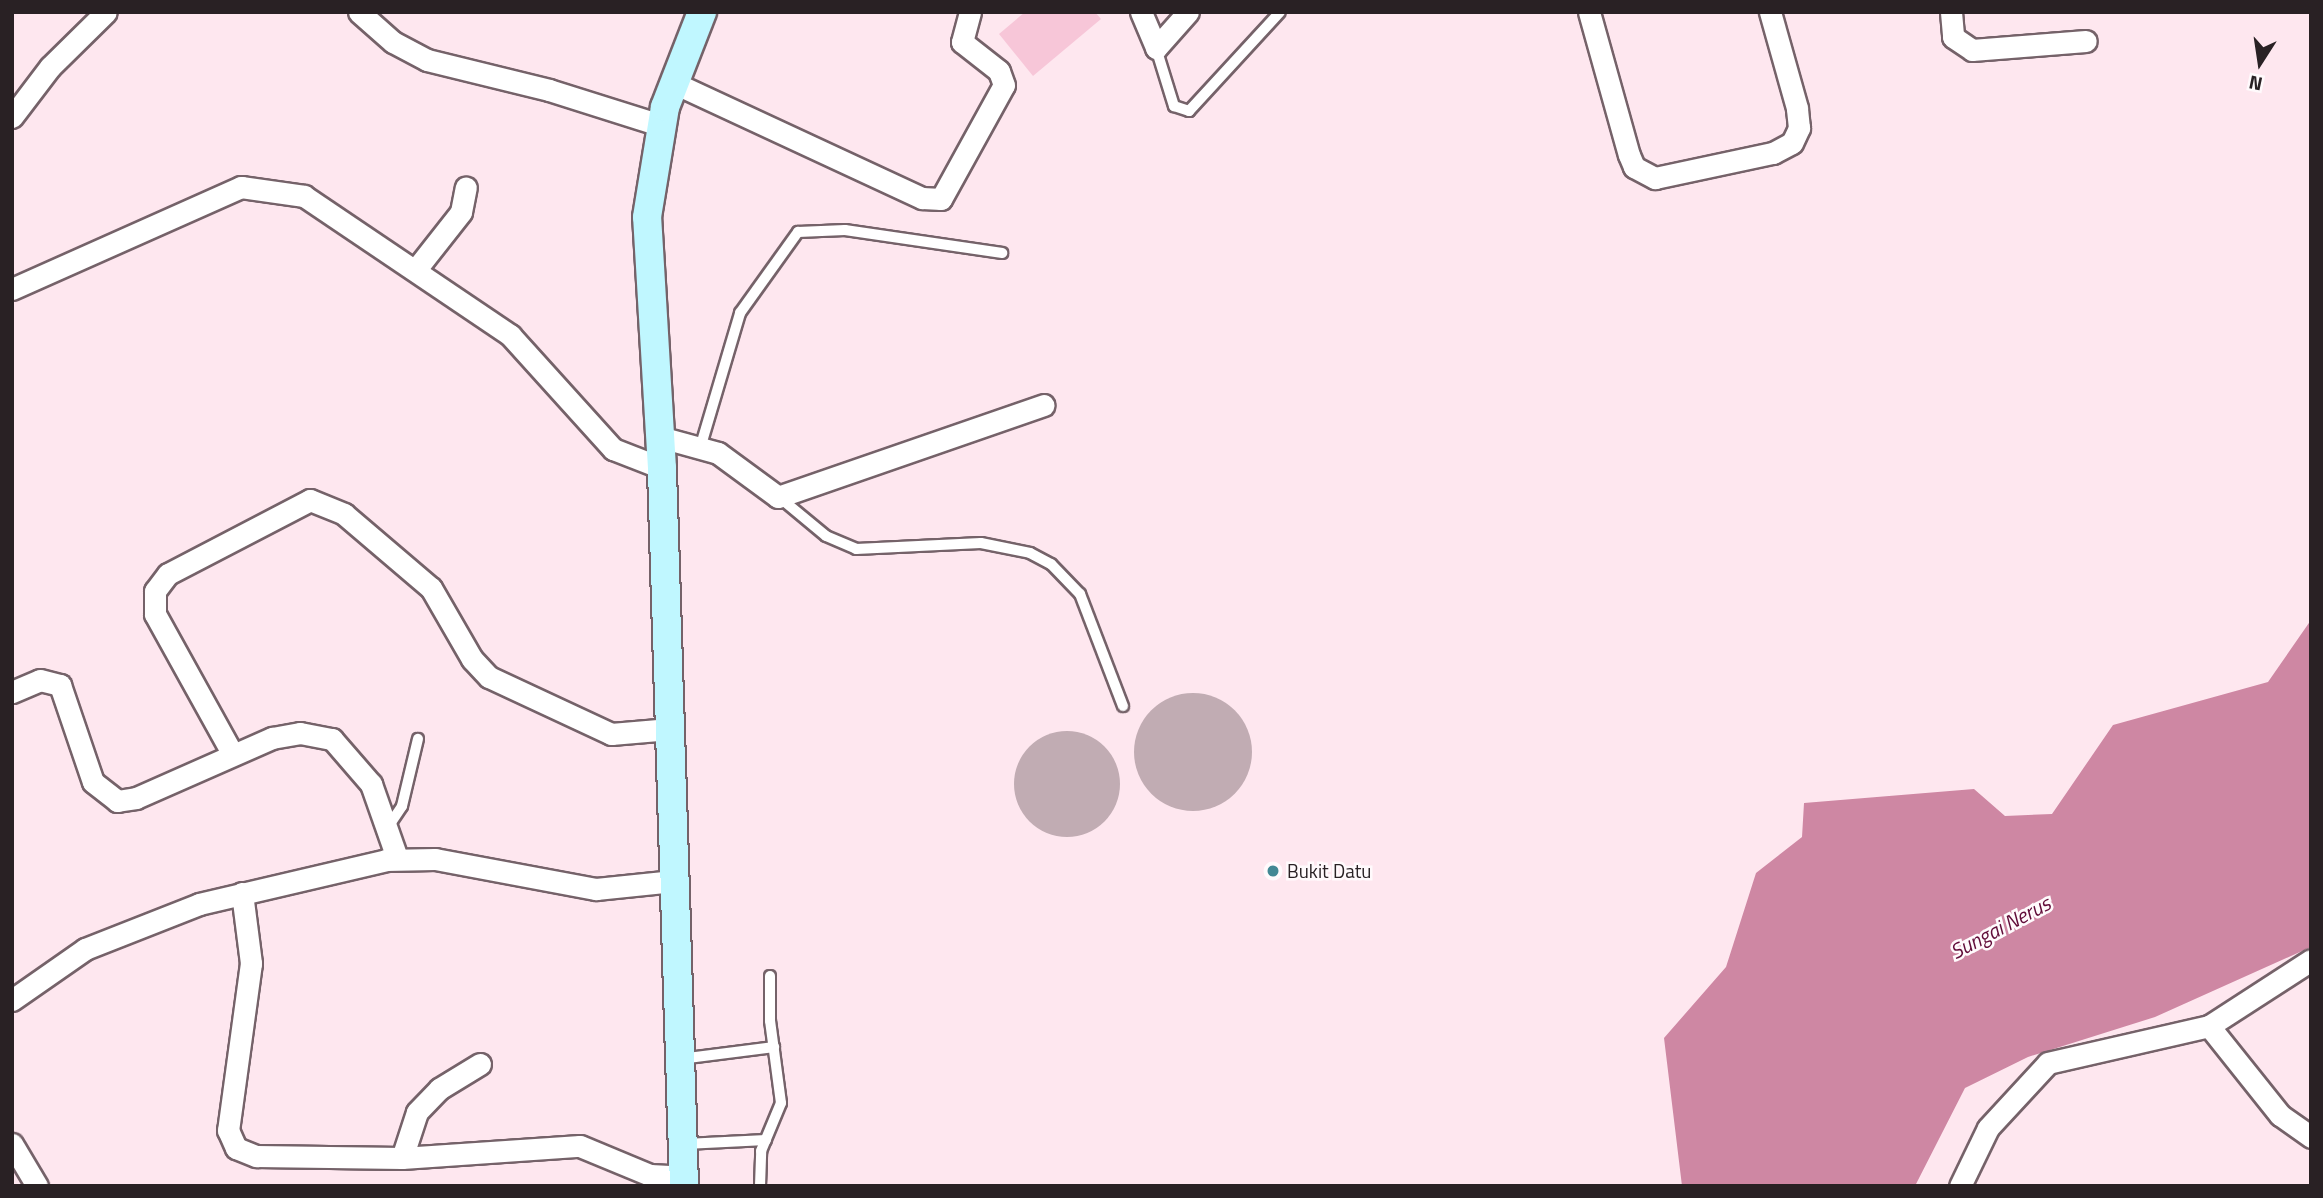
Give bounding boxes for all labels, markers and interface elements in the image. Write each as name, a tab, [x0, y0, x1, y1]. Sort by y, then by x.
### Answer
north arrow	[2225, 28, 2295, 98]
text: N	[2246, 68, 2265, 100]
place label: Bukit Datu	[1287, 860, 1371, 882]
marker: Bukit Datu	[1265, 863, 1281, 879]
water label: Sungai Nerus	[1946, 890, 2054, 964]

